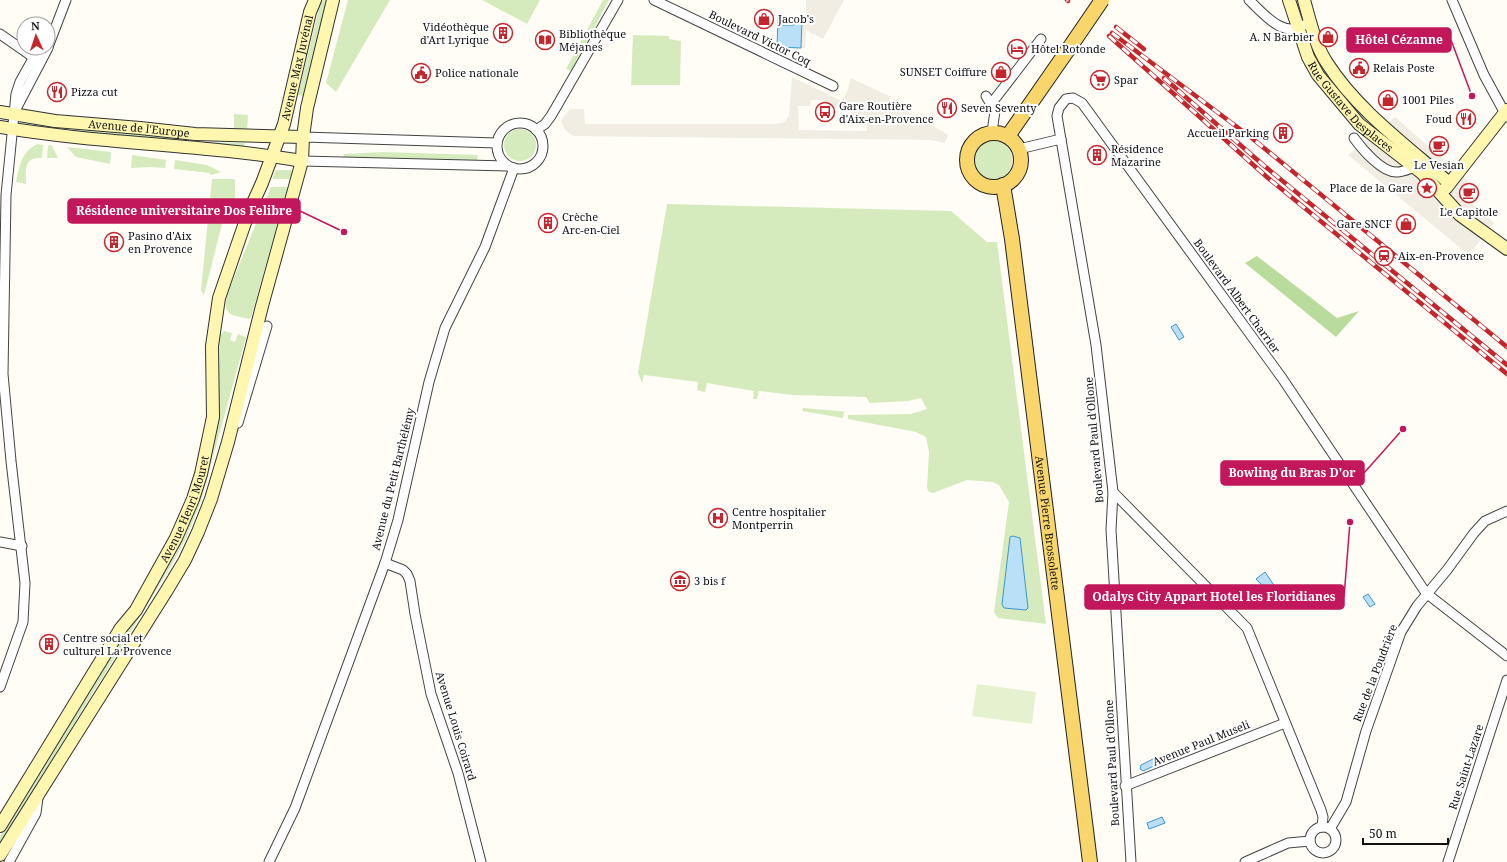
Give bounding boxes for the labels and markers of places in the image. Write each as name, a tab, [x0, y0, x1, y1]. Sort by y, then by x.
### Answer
shop icon: Jacob's	[753, 8, 775, 30]
place label: Jacob's	[777, 11, 814, 26]
place label: Vidéothèque d'Art Lyrique	[420, 19, 489, 47]
building icon: Vidéothèque d'Art Lyrique	[492, 22, 514, 44]
place label: Bibliothèque Méjanes	[559, 26, 626, 54]
shop icon: A. N Barbier	[1317, 26, 1339, 48]
callout: Hôtel Cézanne	[1347, 28, 1451, 52]
library icon: Bibliothèque Méjanes	[534, 29, 556, 51]
place label: A. N Barbier	[1249, 29, 1315, 44]
hotel icon: Hôtel Rotonde	[1006, 38, 1028, 60]
place label: Hôtel Rotonde	[1031, 41, 1106, 56]
public building icon: Relais Poste	[1348, 57, 1370, 79]
place label: Relais Poste	[1373, 60, 1435, 75]
shop icon: SUNSET Coiffure	[990, 61, 1012, 83]
public building icon: Police nationale	[410, 62, 432, 84]
place label: SUNSET Coiffure	[900, 64, 987, 79]
place label: Police nationale	[435, 65, 519, 80]
supermarket icon: Spar	[1089, 69, 1111, 91]
place label: Spar	[1114, 72, 1139, 87]
restaurant icon: Pizza cut	[46, 81, 68, 103]
place label: Pizza cut	[71, 84, 118, 99]
shop icon: 1001 Piles	[1377, 89, 1399, 111]
place label: 1001 Piles	[1402, 92, 1454, 107]
restaurant icon: Seven Seventy	[936, 97, 958, 119]
place label: Gare Routière d'Aix-en-Provence	[839, 98, 934, 126]
place label: Seven Seventy	[961, 100, 1037, 115]
bus stop icon: Gare Routière d'Aix-en-Provence	[814, 101, 836, 123]
restaurant icon: Foud	[1455, 108, 1477, 130]
place label: Foud	[1426, 111, 1452, 126]
building icon: Accueil Parking	[1272, 122, 1294, 144]
place label: Accueil Parking	[1187, 125, 1269, 140]
cafe icon: Le Vesian	[1428, 135, 1450, 157]
place label: Résidence Mazarine	[1111, 141, 1164, 169]
building icon: Résidence Mazarine	[1086, 144, 1108, 166]
place label: Le Vesian	[1414, 157, 1464, 172]
place icon: Place de la Gare	[1416, 177, 1438, 199]
place label: Place de la Gare	[1330, 180, 1413, 195]
cafe icon: Le Capitole	[1458, 182, 1480, 204]
callout: Résidence universitaire Dos Felibre	[68, 199, 300, 223]
place label: Le Capitole	[1440, 204, 1498, 219]
place label: Crèche Arc-en-Ciel	[562, 209, 620, 237]
building icon: Crèche Arc-en-Ciel	[537, 212, 559, 234]
shop icon: Gare SNCF	[1395, 213, 1417, 235]
place label: Gare SNCF	[1336, 216, 1393, 231]
place label: Pasino d'Aix en Provence	[128, 228, 193, 256]
building icon: Pasino d'Aix en Provence	[103, 231, 125, 253]
station icon: Aix-en-Provence	[1373, 245, 1395, 267]
place label: Aix-en-Provence	[1398, 248, 1484, 263]
callout: Bowling du Bras D'or	[1221, 461, 1364, 485]
place label: Centre hospitalier Montperrin	[732, 504, 827, 532]
hospital icon: Centre hospitalier Montperrin	[707, 507, 729, 529]
museum icon: 3 bis f	[669, 570, 691, 592]
place label: 3 bis f	[694, 573, 726, 588]
callout: Odalys City Appart Hotel les Floridianes	[1085, 585, 1344, 609]
place label: Centre social et culturel La Provence	[63, 630, 172, 658]
building icon: Centre social et culturel La Provence	[38, 633, 60, 655]

